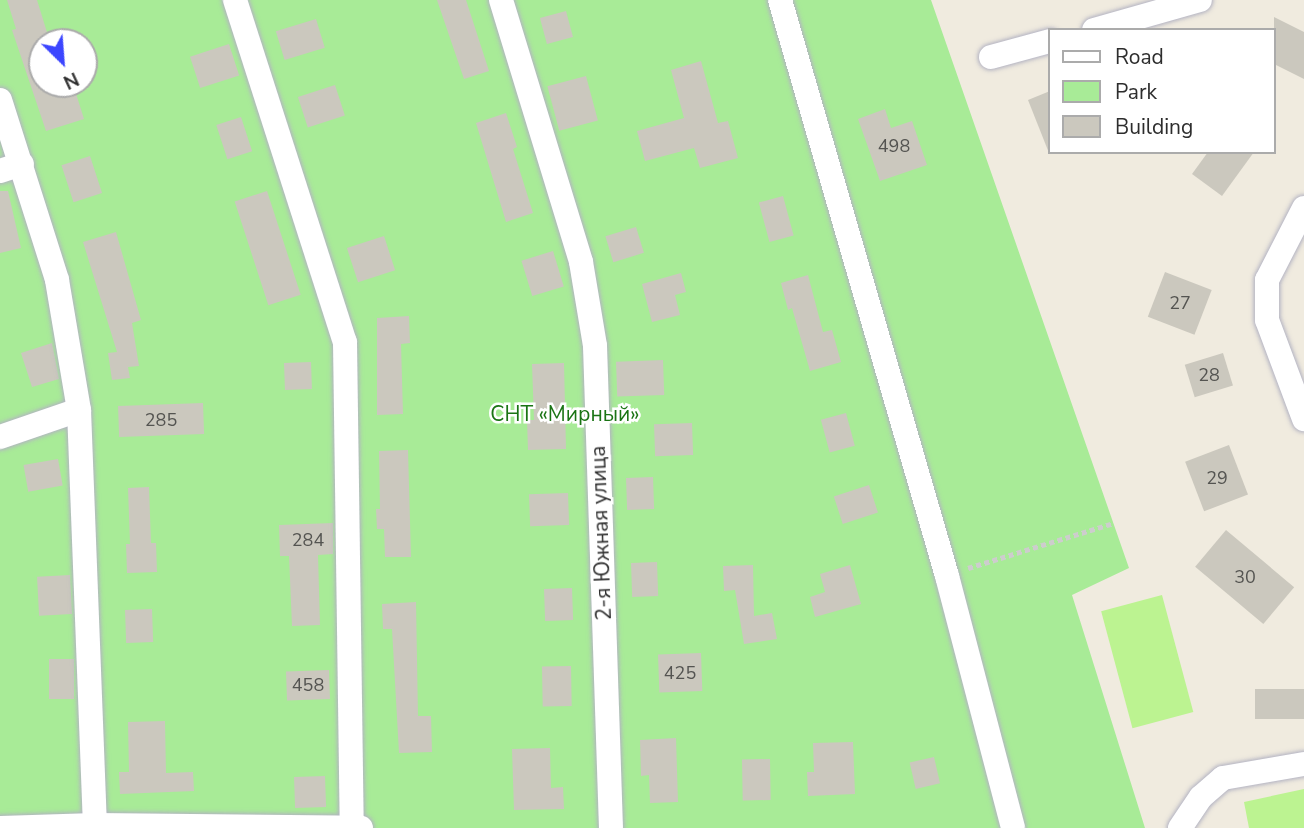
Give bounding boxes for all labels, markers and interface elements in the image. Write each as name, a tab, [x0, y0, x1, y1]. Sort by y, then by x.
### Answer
north arrow	[28, 28, 98, 98]
legend	[1048, 28, 1276, 154]
text: Road	[1115, 43, 1164, 71]
text: N	[59, 65, 83, 95]
text: Park	[1115, 78, 1157, 106]
text: Building	[1115, 113, 1193, 141]
house number: 498	[878, 135, 910, 157]
house number: 27	[1169, 292, 1191, 314]
house number: 28	[1198, 364, 1220, 386]
park label: СНТ «Мирный»	[490, 401, 640, 427]
house number: 285	[145, 409, 177, 431]
street label: 2-я Южная улица	[585, 445, 617, 621]
house number: 29	[1206, 467, 1228, 489]
house number: 284	[292, 529, 324, 551]
house number: 30	[1234, 566, 1256, 588]
house number: 425	[664, 662, 696, 684]
house number: 458	[292, 674, 324, 696]

